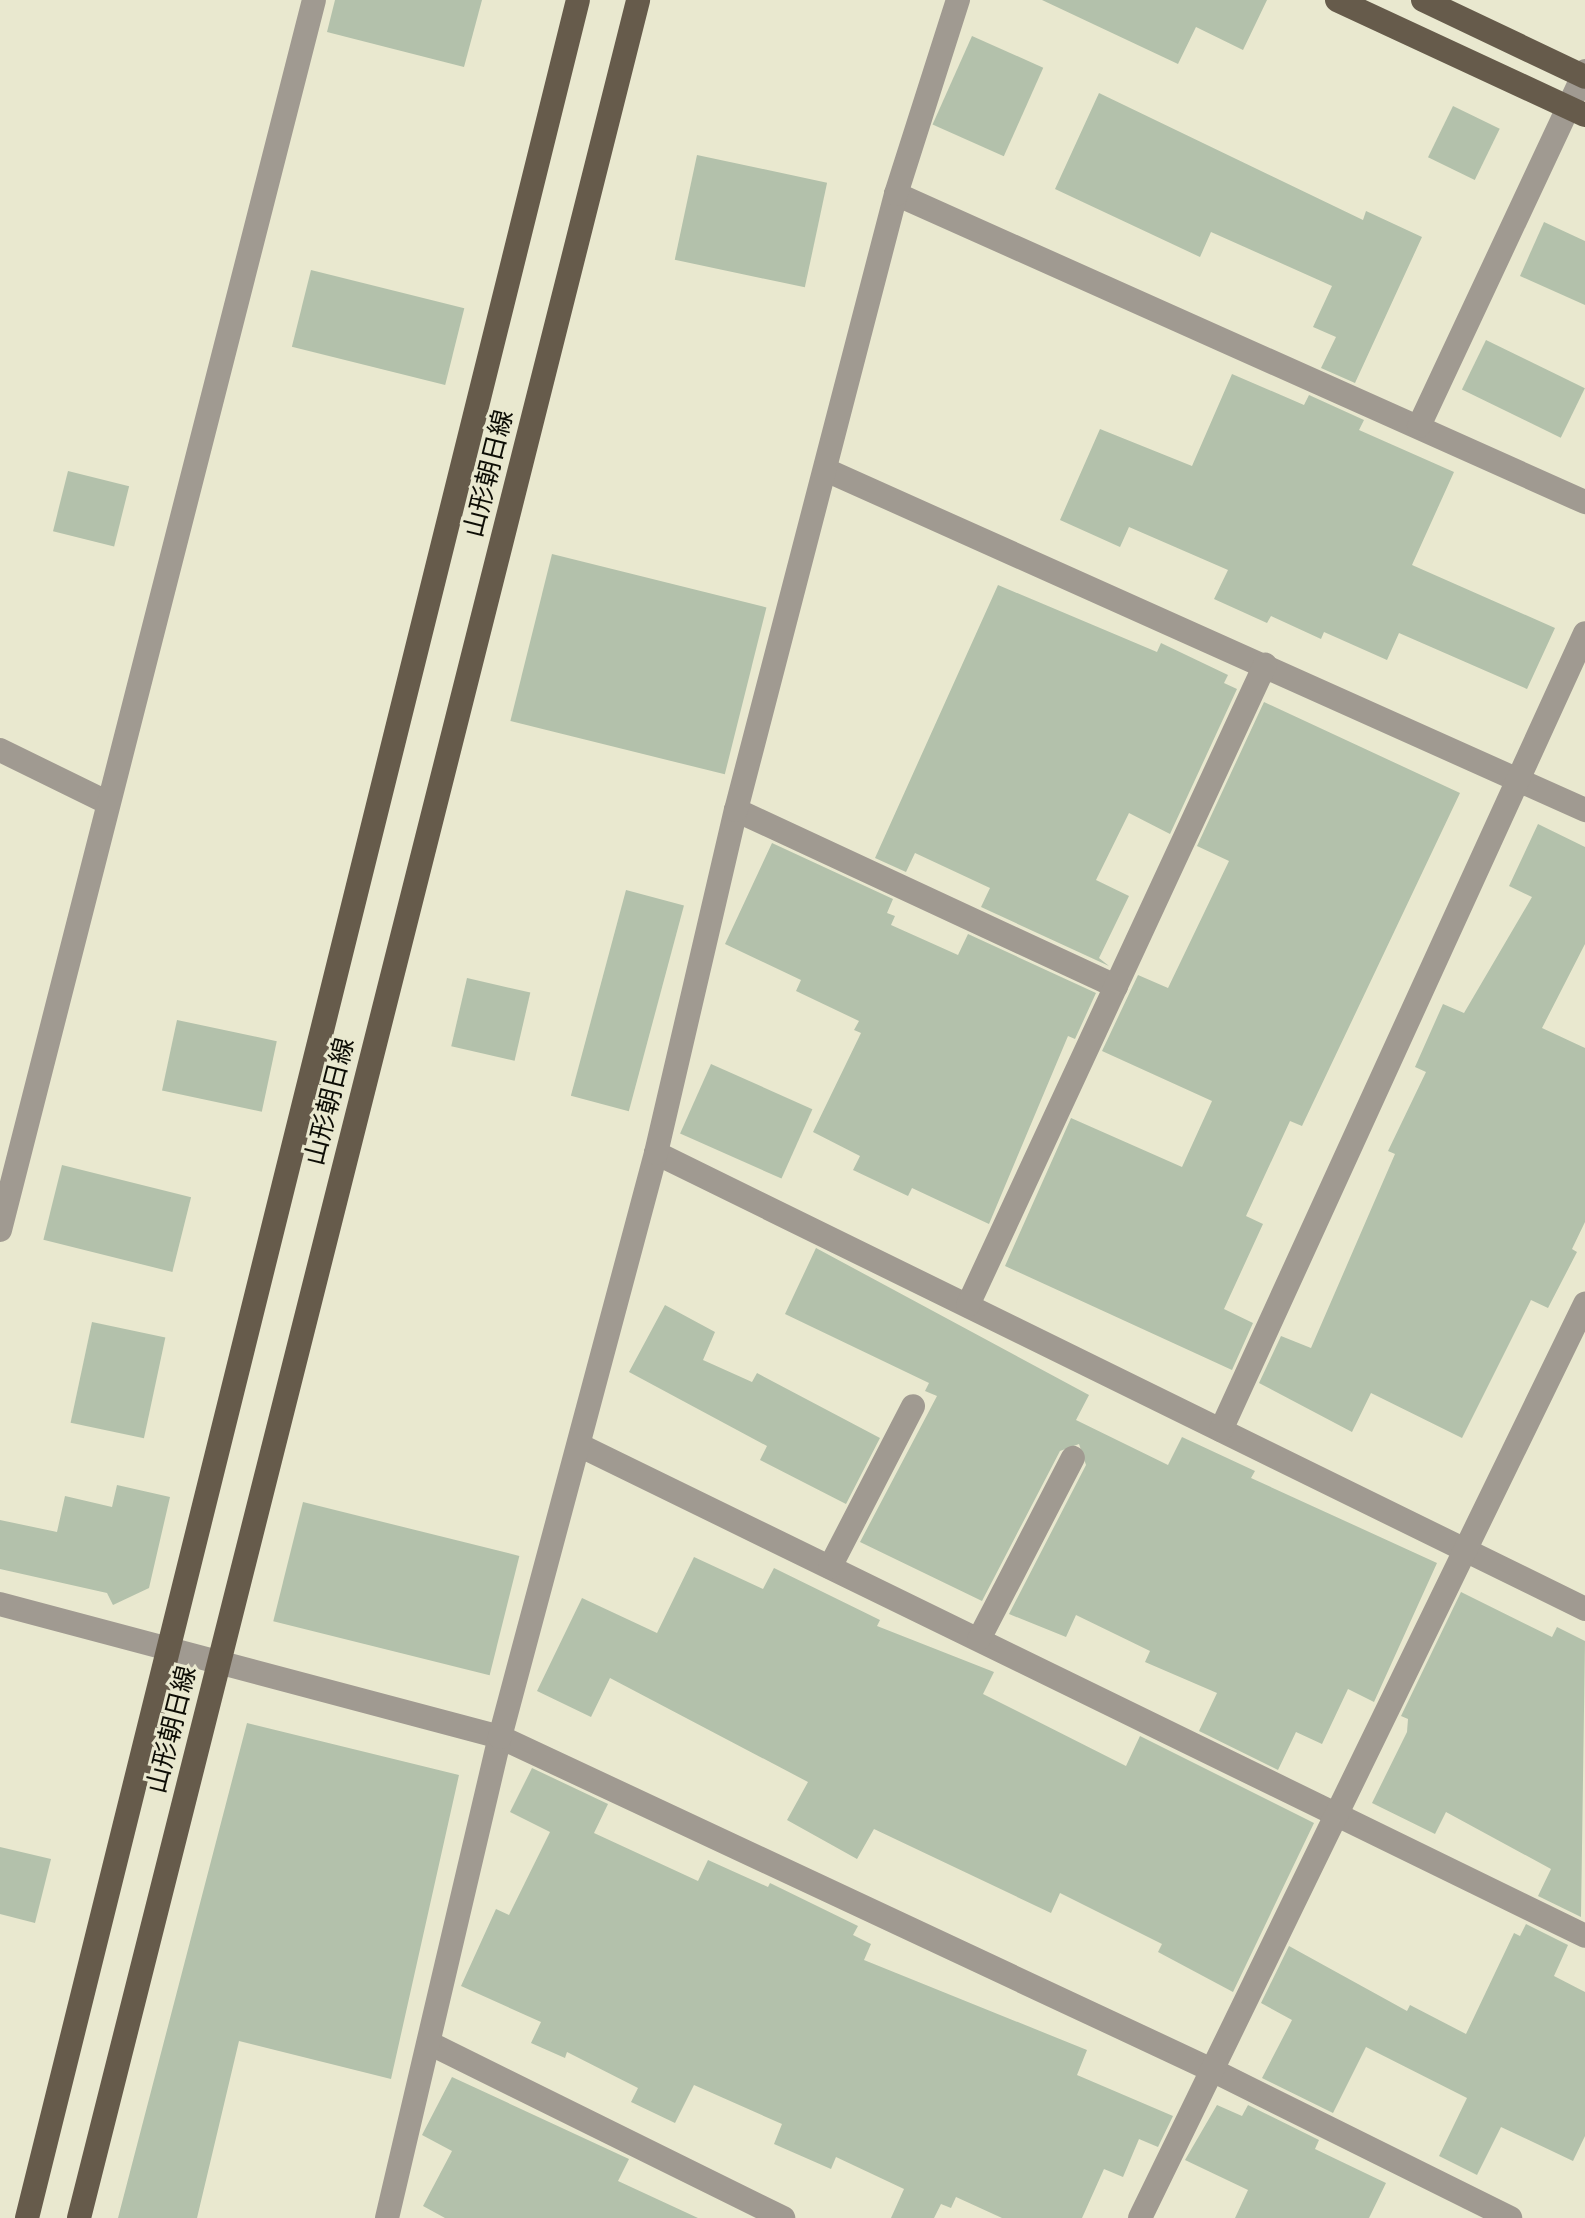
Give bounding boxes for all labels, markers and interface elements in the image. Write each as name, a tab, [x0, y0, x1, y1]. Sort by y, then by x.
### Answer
street label: 山形朝日線	[459, 407, 521, 541]
street label: 山形朝日線	[300, 1035, 362, 1169]
street label: 山形朝日線	[142, 1663, 204, 1797]

